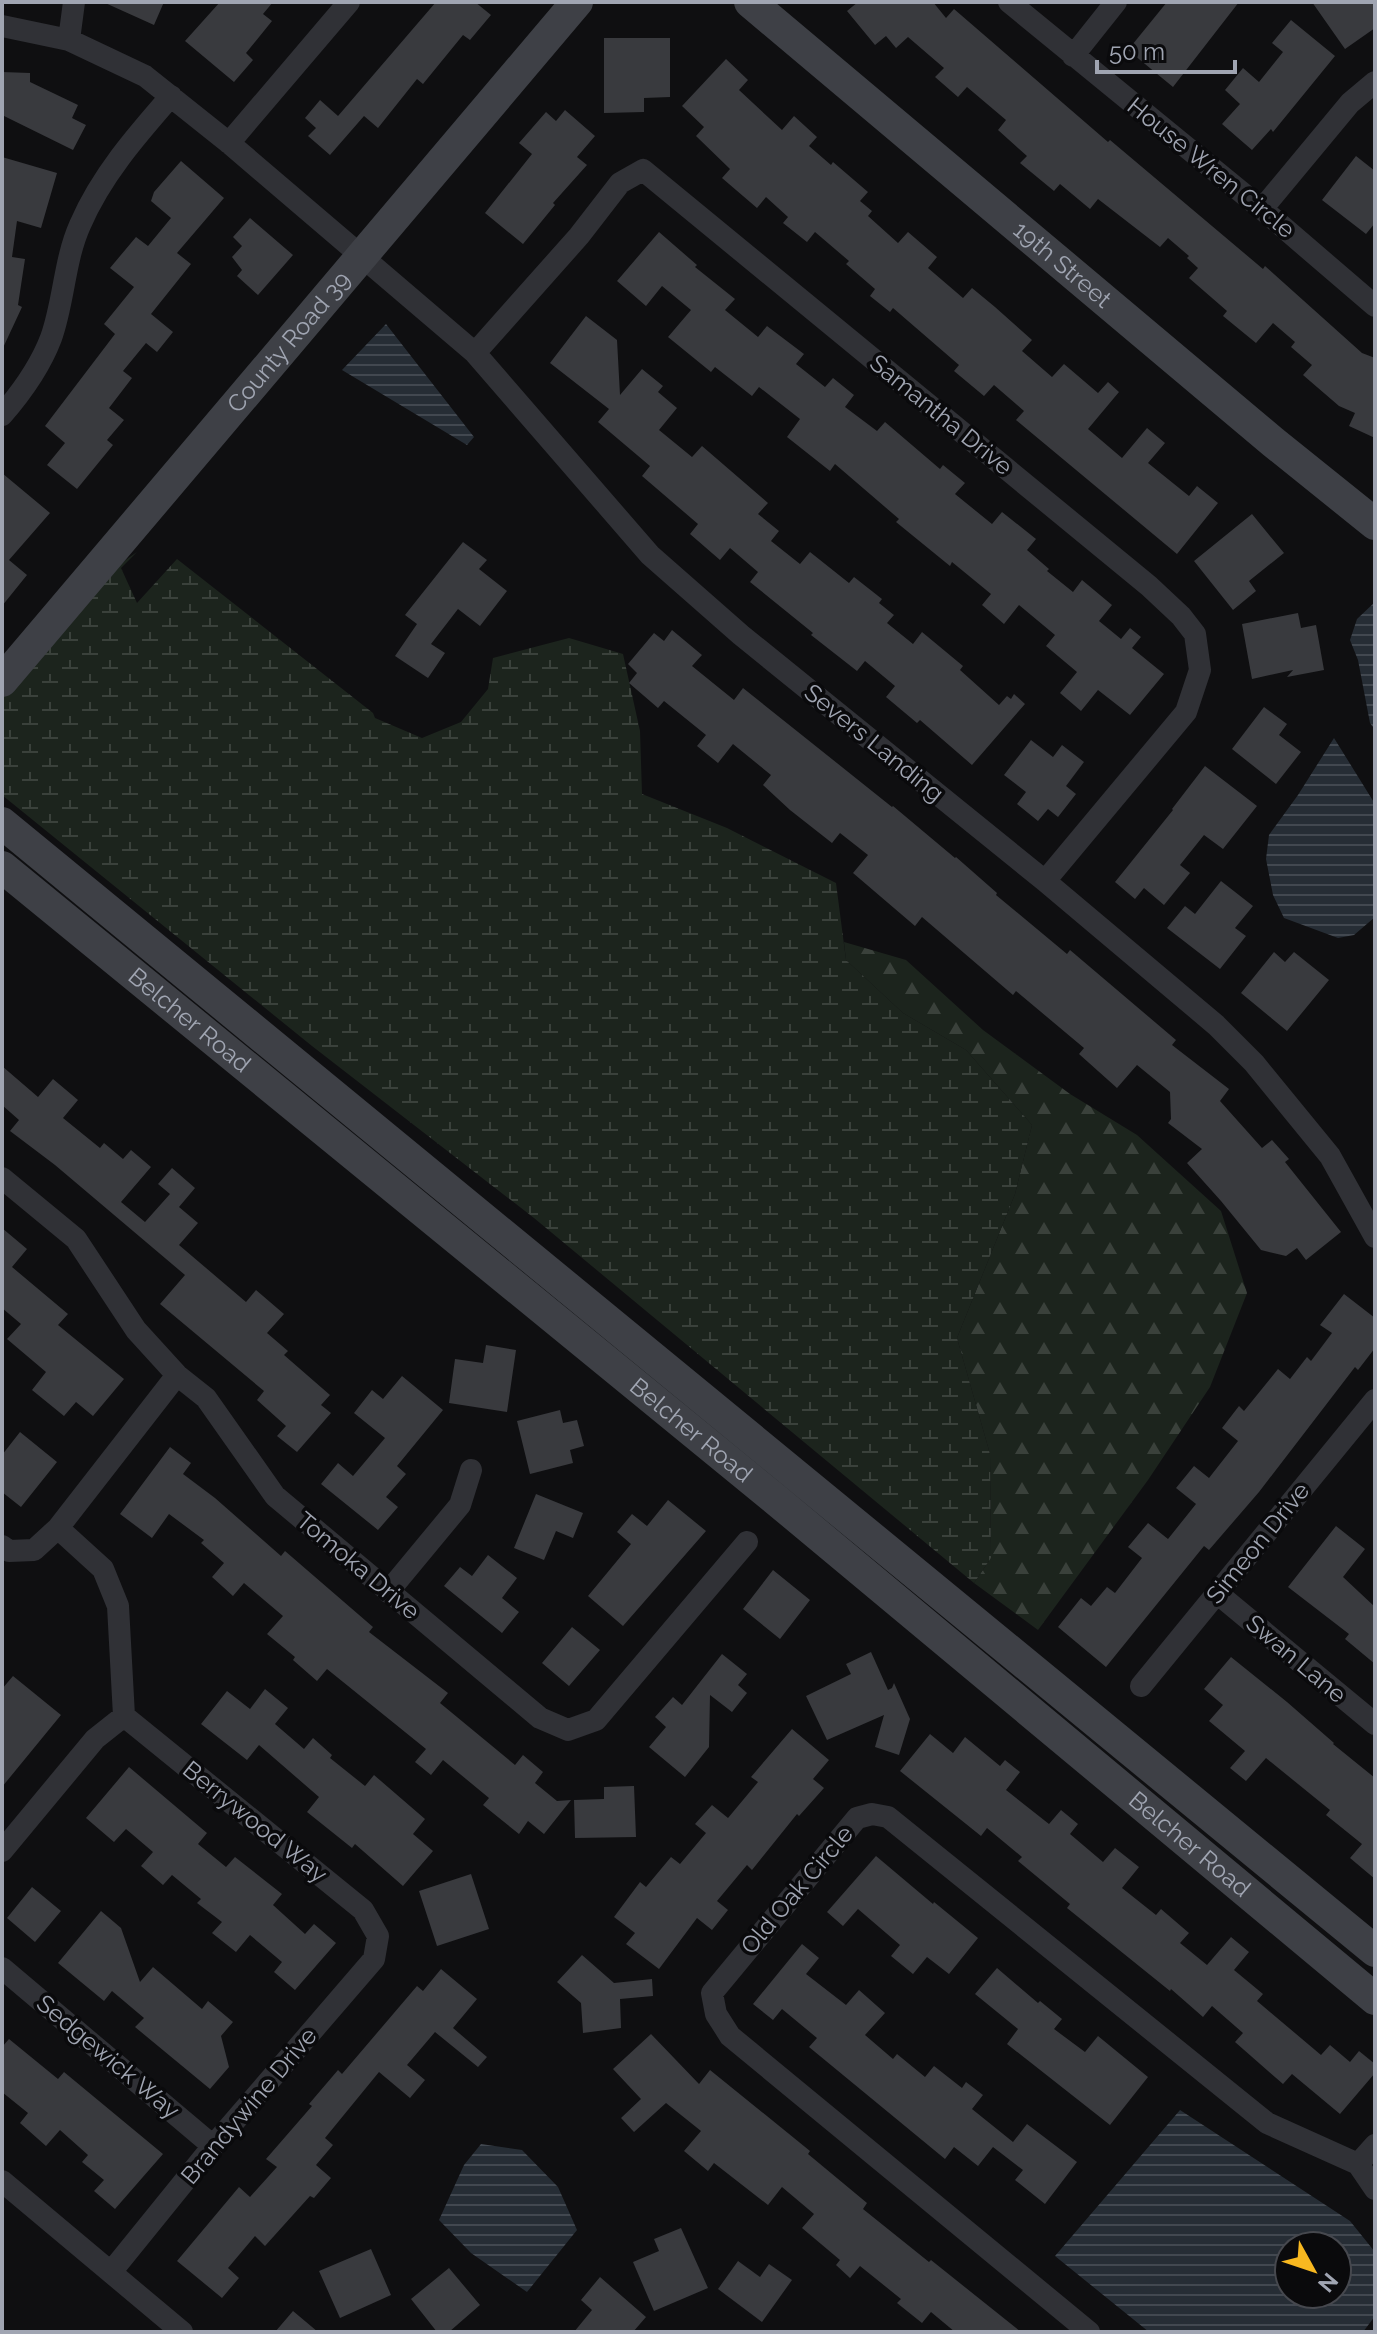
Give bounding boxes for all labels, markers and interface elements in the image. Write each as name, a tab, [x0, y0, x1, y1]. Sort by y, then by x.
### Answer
scale bar	[1097, 24, 1235, 74]
text: 50 m	[1109, 37, 1165, 66]
street label: House Wren Circle	[1122, 91, 1301, 244]
street label: 19th Street	[1008, 215, 1117, 314]
street label: County Road 39	[221, 265, 357, 418]
street label: Samantha Drive	[864, 348, 1019, 481]
street label: Severs Landing	[799, 678, 950, 808]
street label: Belcher Road	[123, 961, 257, 1078]
street label: Belcher Road	[624, 1371, 758, 1488]
street label: Simeon Drive	[1200, 1476, 1315, 1609]
street label: Tomoka Drive	[291, 1506, 426, 1625]
street label: Swan Lane	[1240, 1608, 1352, 1709]
street label: Berrywood Way	[177, 1755, 333, 1889]
street label: Belcher Road	[1123, 1785, 1256, 1903]
street label: Old Oak Circle	[734, 1819, 859, 1960]
street label: Sedgewick Way	[31, 1988, 186, 2125]
street label: Brandywine Drive	[175, 2021, 323, 2190]
north arrow	[1273, 2230, 1353, 2310]
text: N	[1313, 2268, 1344, 2298]

